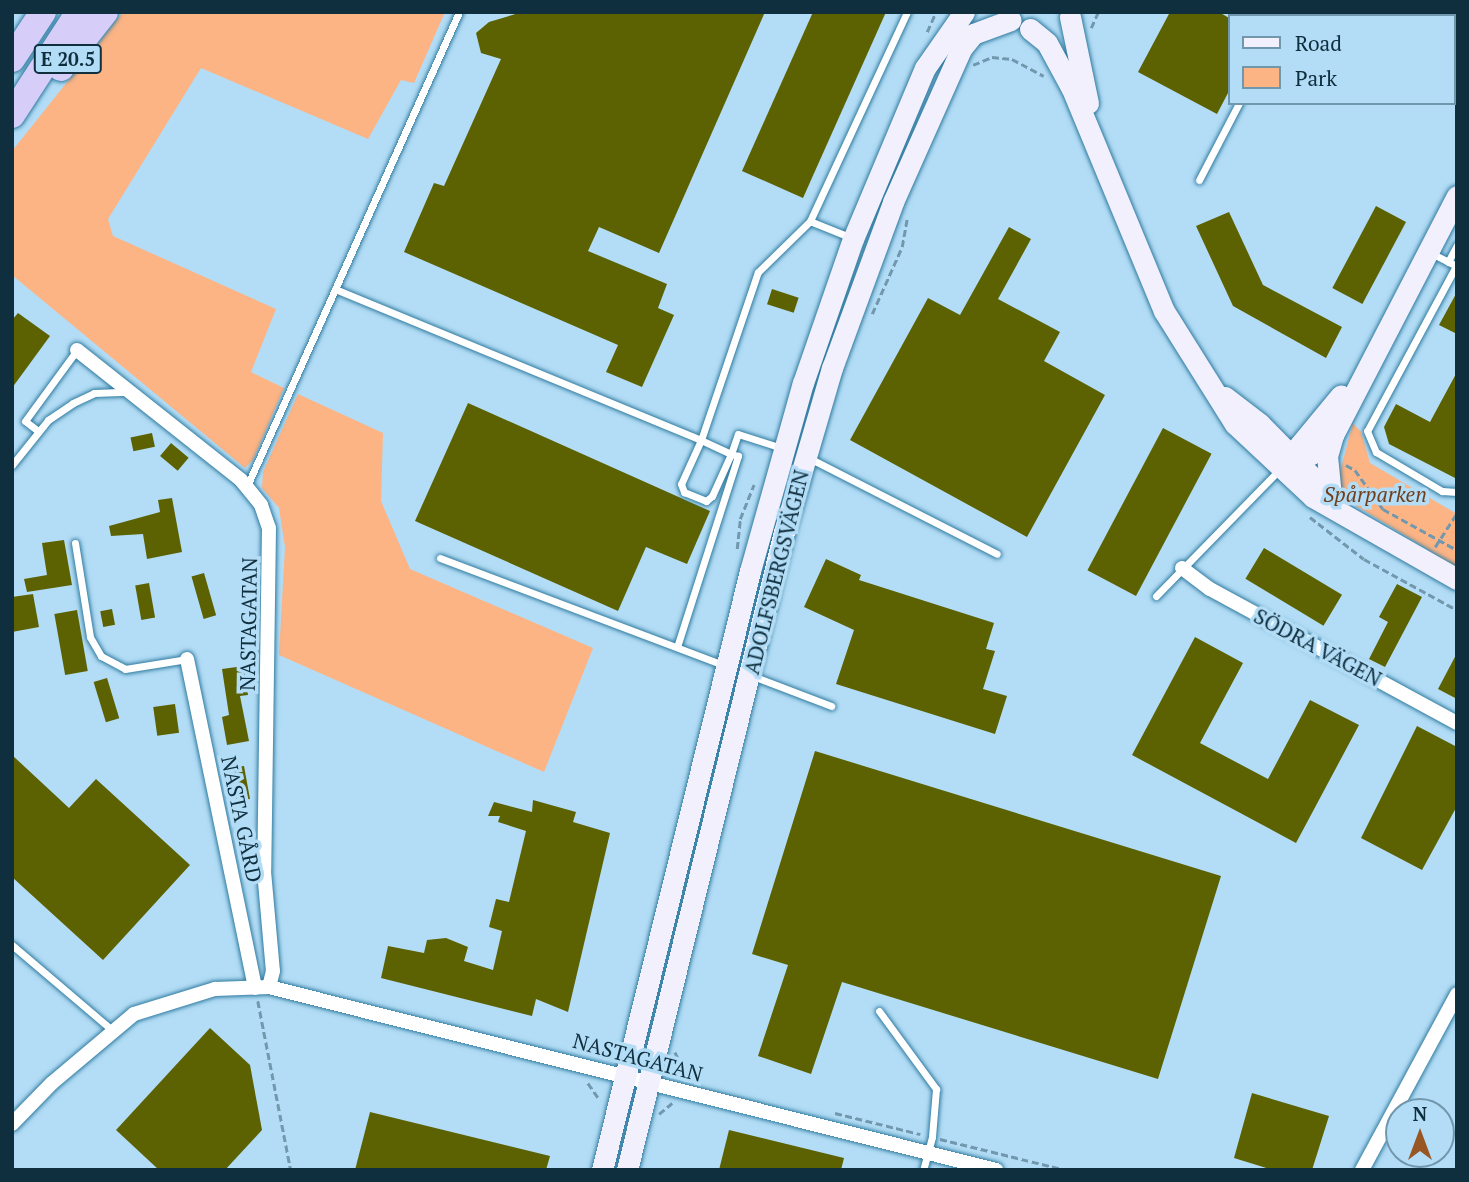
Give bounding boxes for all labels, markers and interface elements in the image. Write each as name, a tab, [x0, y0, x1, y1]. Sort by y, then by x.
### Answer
legend	[1228, 14, 1455, 105]
text: Road	[1295, 29, 1342, 57]
road number: E 20.5	[33, 44, 103, 74]
text: Park	[1295, 64, 1337, 92]
street label: ADOLFSBERGSVÄGEN	[738, 467, 814, 677]
park label: Spårparken	[1323, 481, 1427, 507]
street label: NASTAGATAN	[234, 557, 262, 691]
street label: SÖDRA VÄGEN	[1249, 603, 1387, 691]
street label: NASTA GÅRD	[216, 753, 268, 885]
street label: NASTAGATAN	[570, 1028, 706, 1086]
north arrow	[1385, 1098, 1455, 1168]
text: N	[1413, 1101, 1427, 1126]

